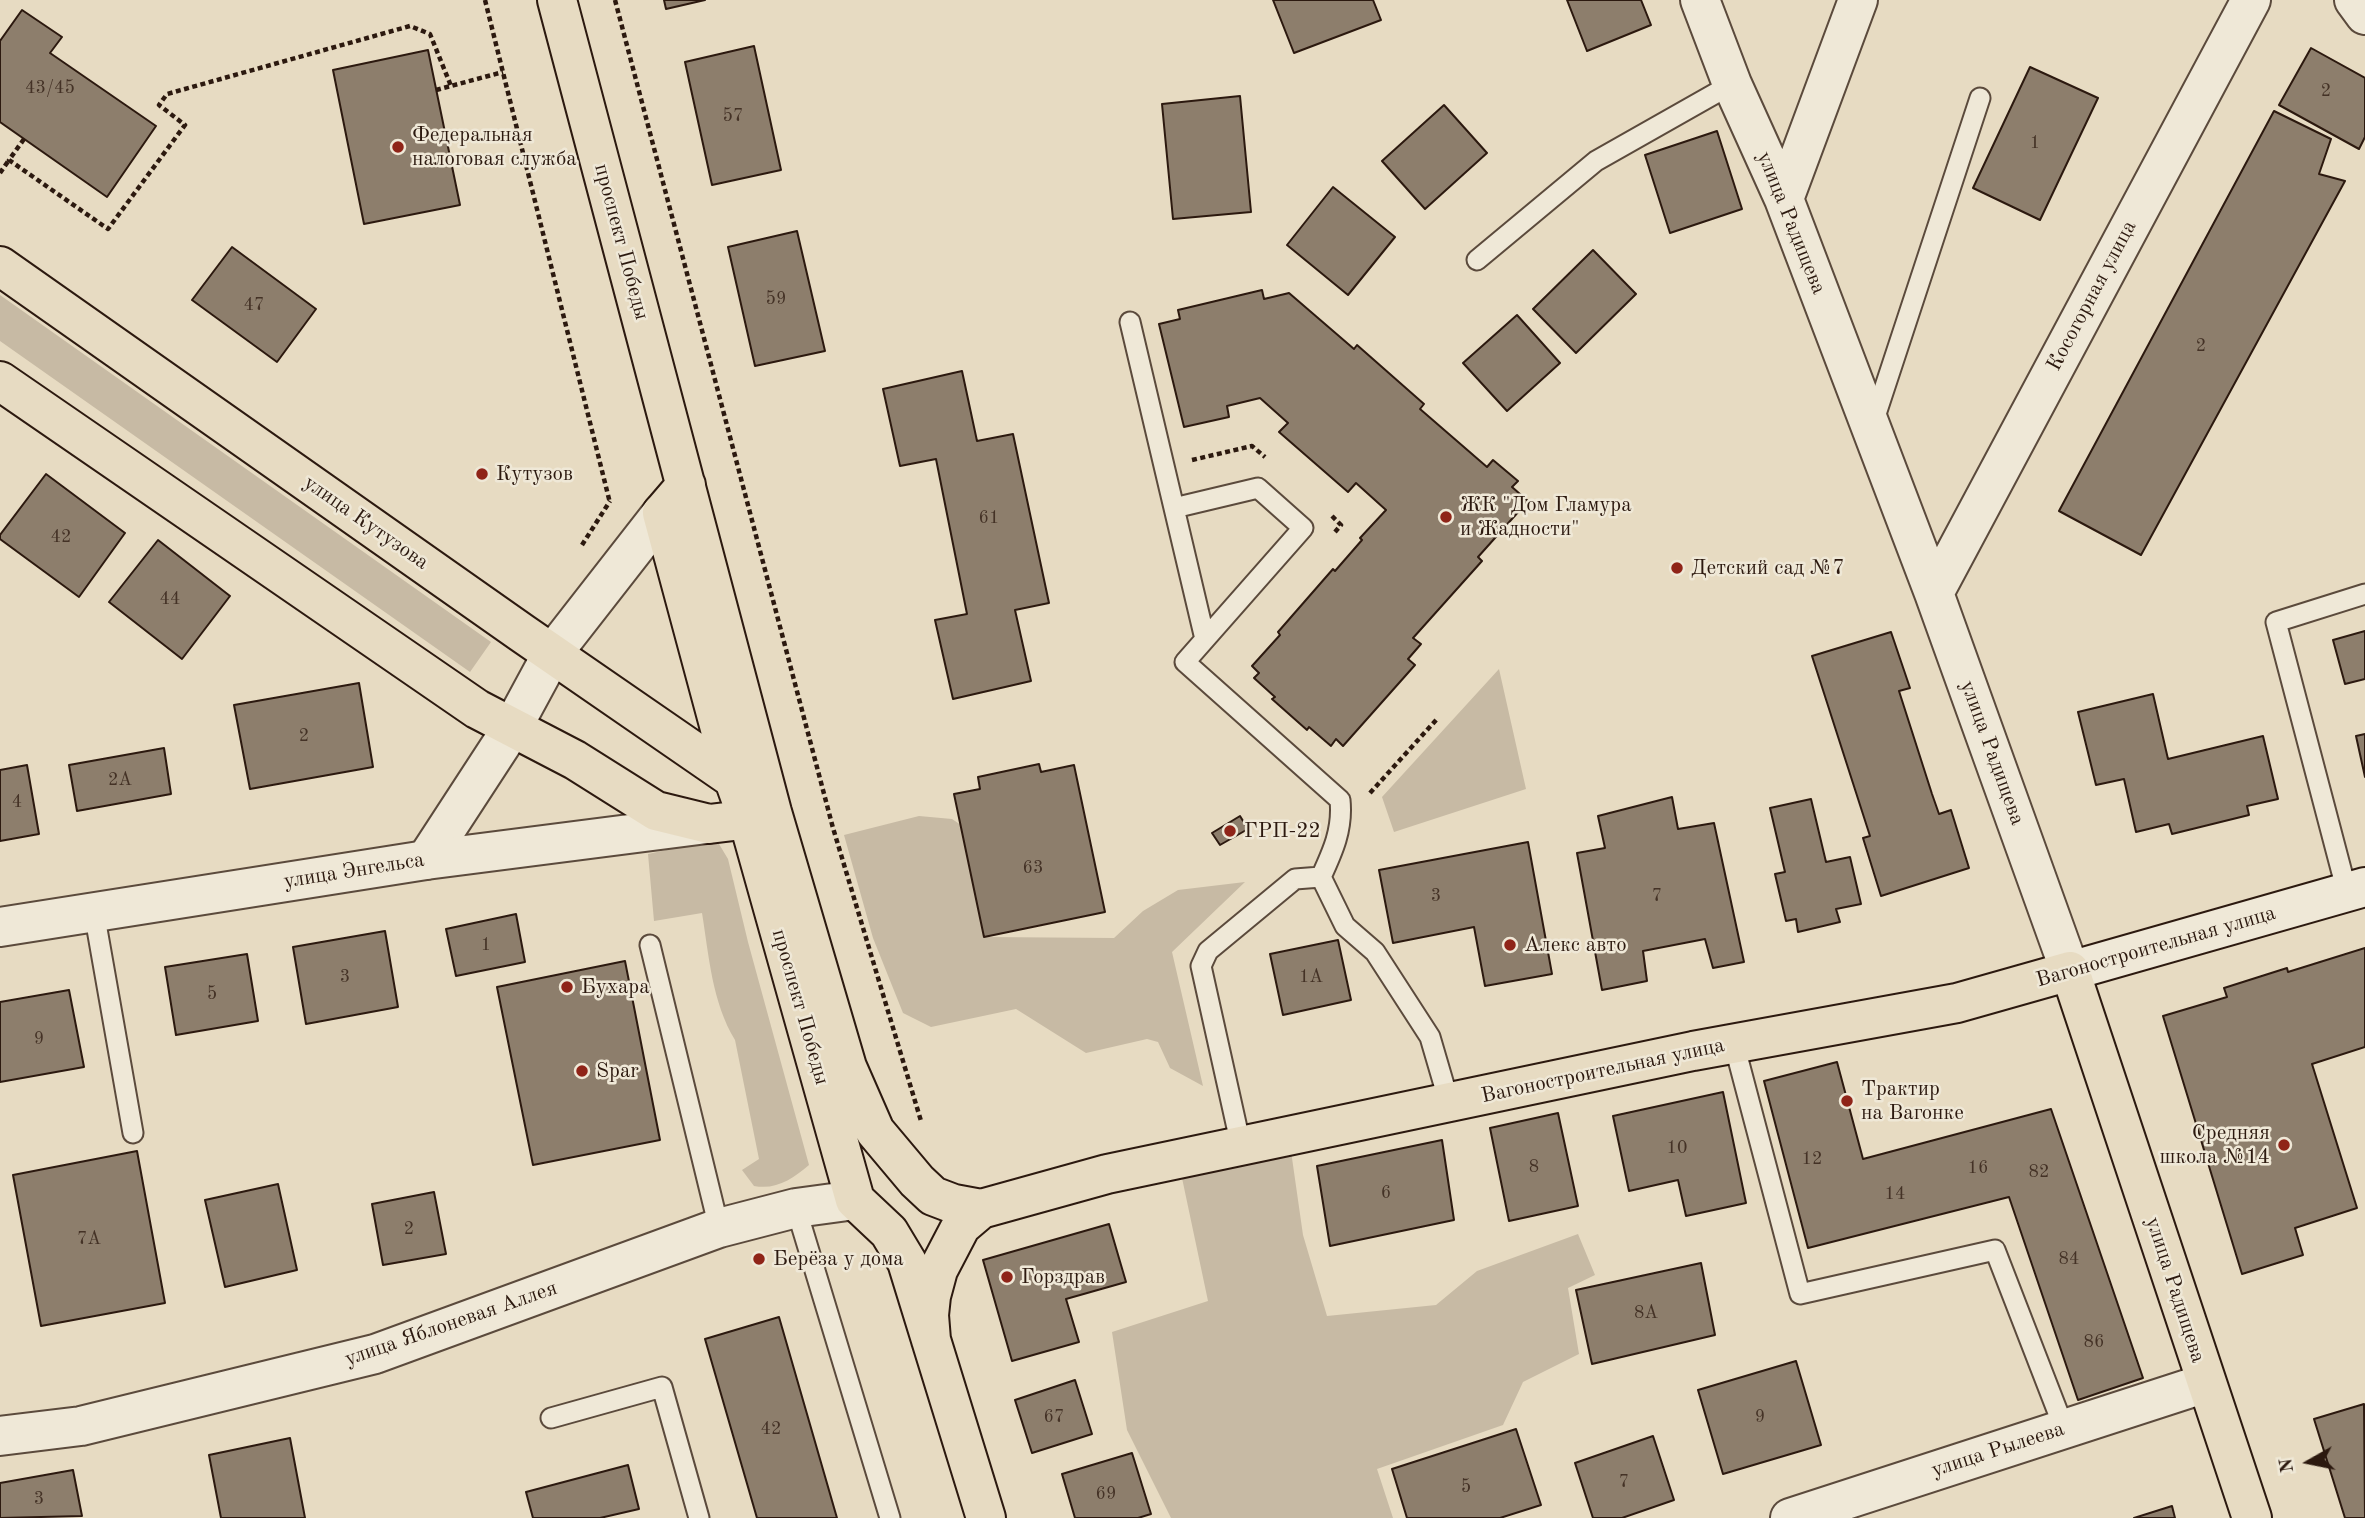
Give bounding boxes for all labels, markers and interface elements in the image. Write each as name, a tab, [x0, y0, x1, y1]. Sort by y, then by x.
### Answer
house number: 43/45	[25, 77, 75, 99]
house number: 2	[2321, 80, 2331, 102]
house number: 57	[723, 105, 743, 127]
place label: Федеральная налоговая служба	[412, 122, 577, 172]
house number: 1	[2030, 132, 2040, 154]
marker: Федеральная налоговая служба	[390, 139, 406, 155]
street label: улица Радищева	[1751, 148, 1831, 298]
street label: проспект Победы	[588, 161, 654, 323]
street label: Косогорная улица	[2042, 216, 2142, 376]
house number: 59	[766, 288, 786, 310]
house number: 47	[244, 294, 264, 316]
house number: 2	[2196, 335, 2206, 357]
place label: Кутузов	[496, 461, 573, 487]
marker: Кутузов	[474, 466, 490, 482]
street label: улица Кутузова	[299, 471, 433, 575]
place label: ЖК "Дом Гламура и Жадности"	[1460, 492, 1632, 542]
house number: 61	[979, 507, 999, 529]
marker: ЖК "Дом Гламура и Жадности"	[1438, 509, 1454, 525]
house number: 42	[51, 526, 71, 548]
place label: Детский сад №7	[1691, 555, 1845, 581]
marker: Детский сад №7	[1669, 560, 1685, 576]
house number: 44	[160, 588, 180, 610]
street label: улица Радищева	[1954, 677, 2030, 829]
house number: 2	[299, 725, 309, 747]
house number: 2А	[108, 769, 132, 791]
house number: 4	[12, 791, 22, 813]
place label: ГРП-22	[1244, 818, 1321, 844]
marker: ГРП-22	[1222, 823, 1238, 839]
street label: улица Энгельса	[282, 847, 426, 895]
house number: 63	[1023, 857, 1043, 879]
house number: 3	[1431, 885, 1441, 907]
house number: 7	[1652, 885, 1662, 907]
street label: Вагоностроительная улица	[2033, 901, 2279, 993]
street label: проспект Победы	[766, 926, 834, 1088]
place label: Алекс авто	[1524, 932, 1627, 958]
house number: 1	[481, 934, 491, 956]
marker: Алекс авто	[1502, 937, 1518, 953]
house number: 3	[340, 966, 350, 988]
house number: 1А	[1299, 966, 1323, 988]
place label: Бухара	[581, 974, 650, 1000]
marker: Бухара	[559, 979, 575, 995]
house number: 5	[207, 983, 217, 1005]
house number: 9	[34, 1028, 44, 1050]
street label: Вагоностроительная улица	[1479, 1033, 1727, 1109]
place label: Spar	[596, 1058, 639, 1084]
marker: Spar	[574, 1063, 590, 1079]
place label: Трактир на Вагонке	[1861, 1076, 1964, 1126]
marker: Трактир на Вагонке	[1839, 1093, 1855, 1109]
place label: Средняя школа №14	[2159, 1120, 2270, 1170]
house number: 10	[1667, 1137, 1687, 1159]
marker: Средняя школа №14	[2276, 1137, 2292, 1153]
house number: 12	[1802, 1148, 1822, 1170]
house number: 8	[1529, 1156, 1539, 1178]
house number: 16	[1968, 1157, 1988, 1179]
house number: 82	[2029, 1161, 2049, 1183]
house number: 6	[1381, 1182, 1391, 1204]
house number: 14	[1885, 1183, 1905, 1205]
street label: улица Радищева	[2140, 1214, 2210, 1366]
house number: 2	[404, 1218, 414, 1240]
house number: 7А	[77, 1228, 101, 1250]
place label: Берёза у дома	[773, 1246, 904, 1272]
house number: 84	[2059, 1248, 2079, 1270]
marker: Берёза у дома	[751, 1251, 767, 1267]
place label: Горздрав	[1021, 1264, 1105, 1290]
marker: Горздрав	[999, 1269, 1015, 1285]
street label: улица Яблоневая Аллея	[341, 1276, 561, 1372]
house number: 8А	[1634, 1302, 1658, 1324]
house number: 86	[2084, 1331, 2104, 1353]
house number: 67	[1044, 1406, 1064, 1428]
house number: 9	[1755, 1406, 1765, 1428]
street label: улица Рылеева	[1928, 1417, 2068, 1483]
house number: 42	[761, 1418, 781, 1440]
north arrow	[2274, 1427, 2344, 1497]
text: N	[2277, 1457, 2298, 1474]
house number: 7	[1619, 1471, 1629, 1493]
house number: 5	[1461, 1476, 1471, 1498]
house number: 69	[1096, 1483, 1116, 1505]
house number: 3	[34, 1488, 44, 1510]

